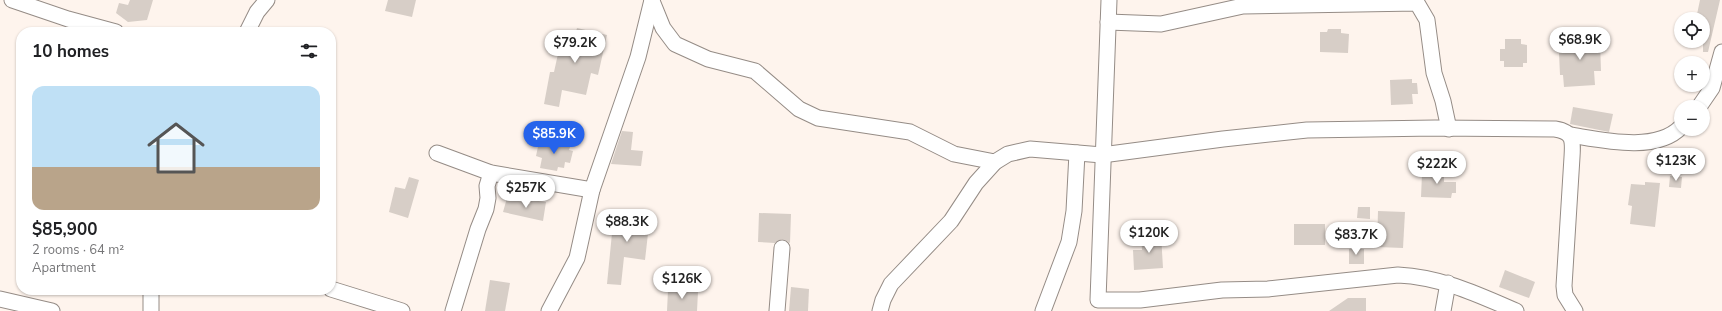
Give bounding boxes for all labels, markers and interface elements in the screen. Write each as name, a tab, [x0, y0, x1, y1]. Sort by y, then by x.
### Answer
map controls	[1674, 12, 1710, 136]
button: locate	[1674, 12, 1710, 48]
pin: $68.9K	[1547, 27, 1613, 61]
pin: $79.2K	[542, 30, 608, 64]
text: $68.9K	[1558, 31, 1602, 49]
text: $79.2K	[553, 34, 597, 52]
text: 10 homes	[32, 40, 109, 63]
icon: filters	[298, 40, 320, 62]
button: +	[1674, 56, 1710, 92]
button: −	[1674, 100, 1710, 136]
icon: home	[140, 112, 212, 184]
pin: $85.9K	[521, 121, 587, 155]
text: $85.9K	[532, 125, 576, 143]
pin: $123K	[1648, 148, 1704, 182]
pin: $222K	[1409, 151, 1465, 185]
text: $123K	[1656, 152, 1696, 170]
text: $222K	[1417, 155, 1457, 173]
pin: $257K	[498, 175, 554, 209]
text: $257K	[506, 179, 546, 197]
pin: $88.3K	[594, 209, 660, 243]
text: $88.3K	[605, 213, 649, 231]
text: $85,900	[32, 218, 97, 241]
pin: $120K	[1121, 220, 1177, 254]
pin: $83.7K	[1323, 222, 1389, 256]
text: $120K	[1129, 224, 1169, 242]
text: $83.7K	[1334, 226, 1378, 244]
text: 2 rooms · 64 m²	[32, 241, 124, 259]
text: Apartment	[32, 259, 95, 277]
pin: $126K	[654, 266, 710, 300]
text: $126K	[662, 270, 702, 288]

